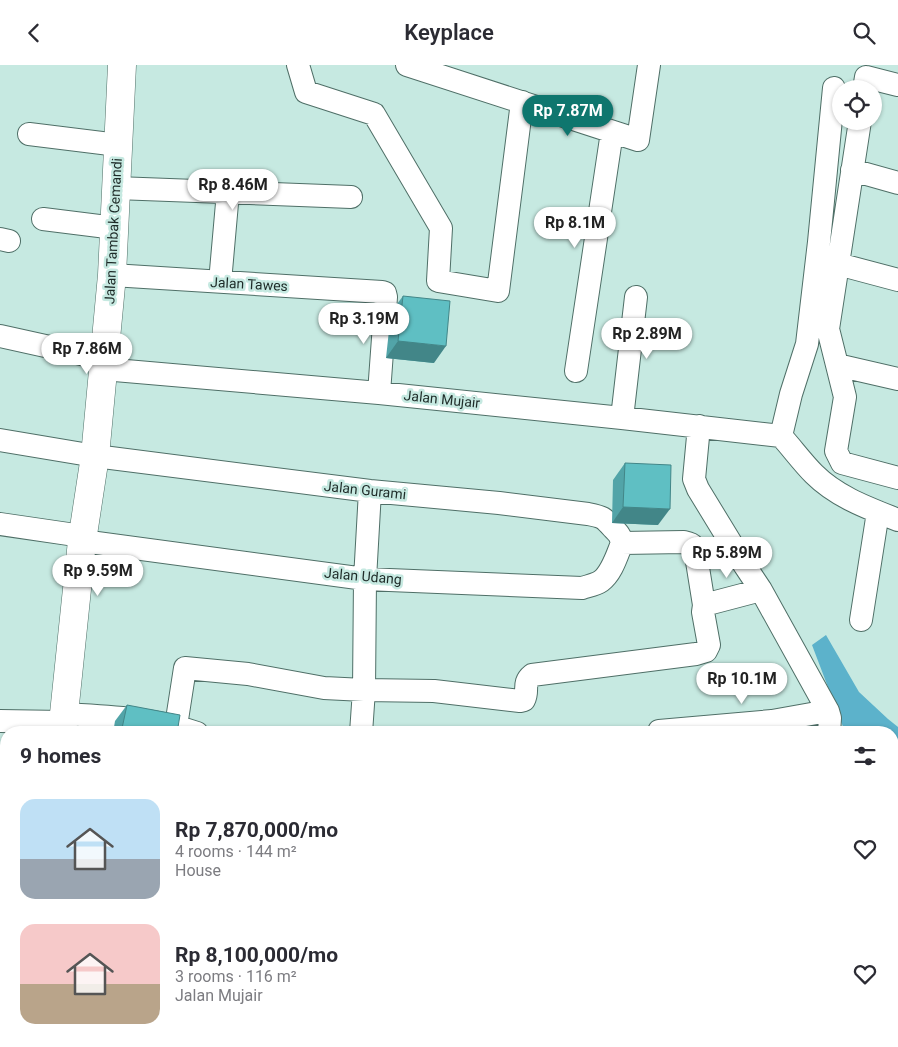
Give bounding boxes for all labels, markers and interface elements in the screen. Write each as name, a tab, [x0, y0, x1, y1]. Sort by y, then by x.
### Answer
icon: back	[20, 19, 48, 47]
icon: search	[850, 19, 878, 47]
text: Keyplace	[404, 20, 494, 45]
map controls	[832, 80, 882, 130]
button: locate	[832, 80, 882, 130]
pin: Rp 7.87M	[516, 95, 620, 137]
text: Rp 7.87M	[533, 101, 603, 120]
street label: Jalan Tambak Cemandi	[101, 158, 125, 304]
pin: Rp 8.46M	[181, 169, 285, 211]
text: Rp 8.46M	[198, 175, 268, 194]
pin: Rp 8.1M	[529, 207, 621, 249]
text: Rp 8.1M	[545, 213, 605, 232]
street label: Jalan Tawes	[210, 274, 288, 294]
pin: Rp 3.19M	[312, 303, 416, 345]
text: Rp 3.19M	[329, 309, 399, 328]
pin: Rp 2.89M	[595, 317, 699, 360]
text: Rp 2.89M	[612, 324, 682, 343]
pin: Rp 7.86M	[35, 333, 139, 375]
text: Rp 7.86M	[52, 339, 122, 358]
street label: Jalan Mujair	[403, 387, 481, 411]
street label: Jalan Gurami	[323, 478, 407, 502]
pin: Rp 5.89M	[675, 537, 779, 579]
text: Rp 5.89M	[692, 543, 762, 562]
pin: Rp 9.59M	[46, 555, 150, 597]
text: Rp 9.59M	[63, 561, 133, 580]
street label: Jalan Udang	[324, 565, 402, 587]
pin: Rp 10.1M	[690, 663, 794, 705]
text: Rp 10.1M	[707, 669, 777, 688]
icon: filters	[851, 742, 879, 770]
text: 9 homes	[20, 744, 101, 768]
text: Rp 7,870,000/mo	[175, 818, 338, 842]
icon: home	[60, 819, 120, 879]
icon: heart	[851, 835, 879, 863]
text: 4 rooms · 144 m²	[175, 842, 297, 861]
text: House	[175, 861, 221, 880]
text: Rp 8,100,000/mo	[175, 943, 338, 967]
icon: home	[60, 944, 120, 1004]
icon: heart	[851, 960, 879, 988]
text: 3 rooms · 116 m²	[175, 967, 297, 986]
text: Jalan Mujair	[175, 986, 263, 1005]

